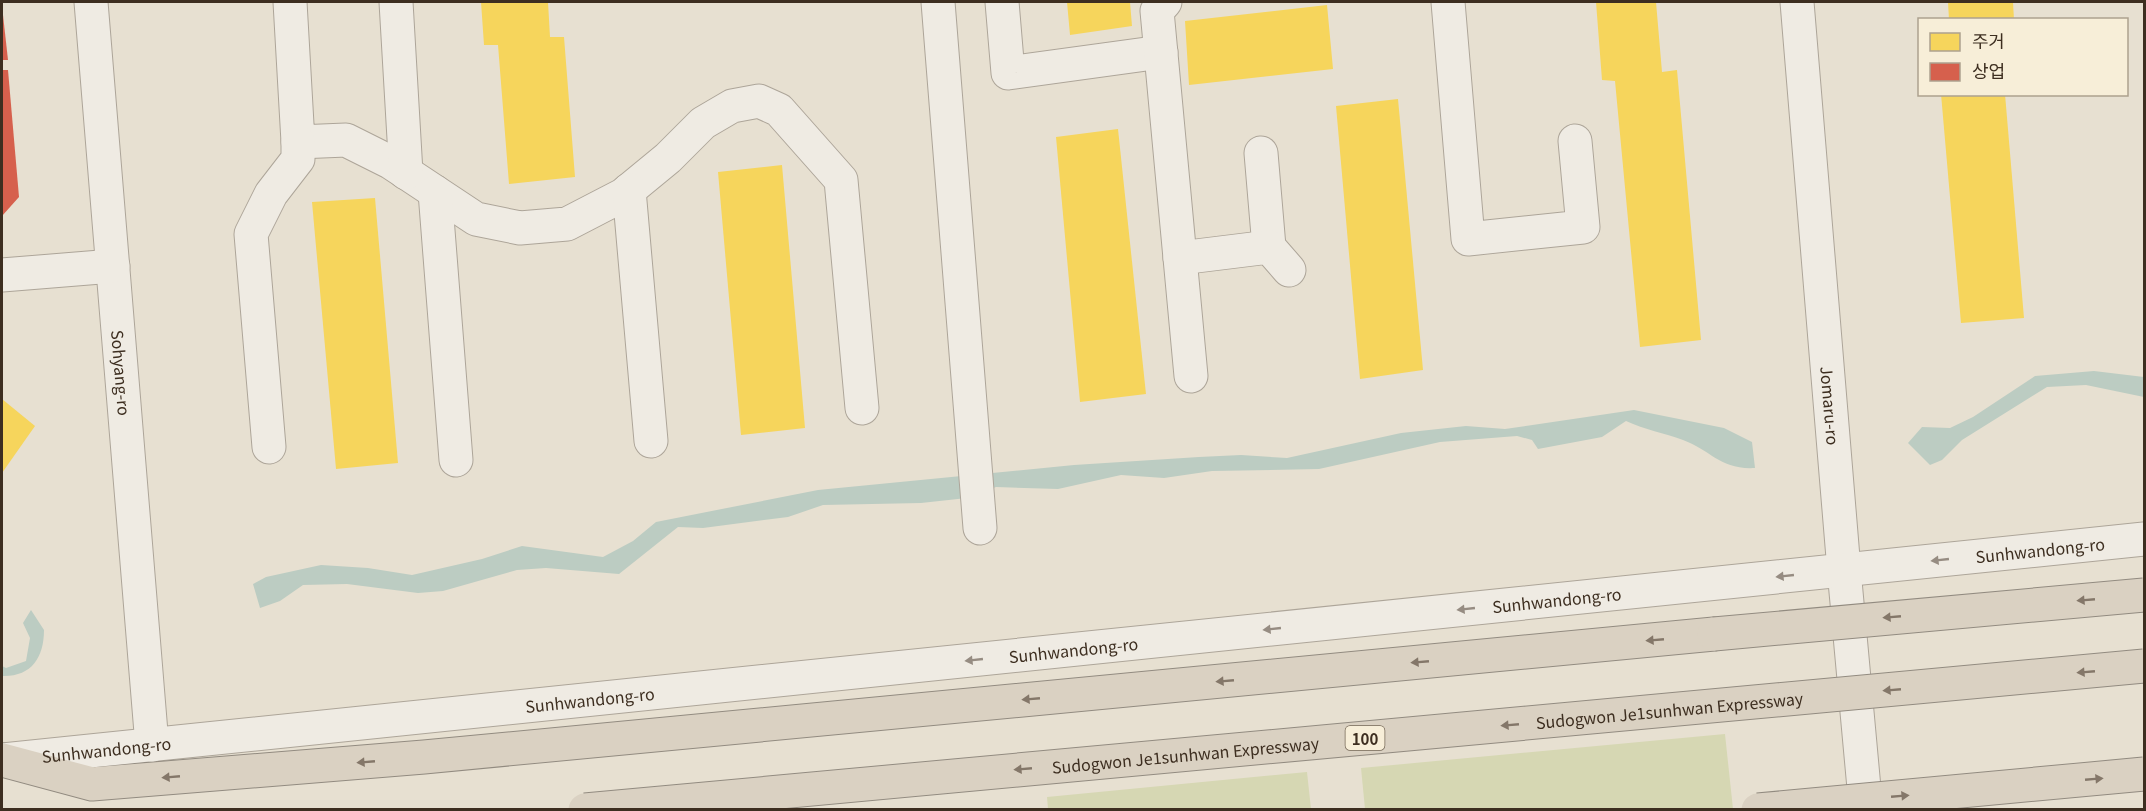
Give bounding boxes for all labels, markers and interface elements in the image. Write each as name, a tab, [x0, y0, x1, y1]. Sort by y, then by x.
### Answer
legend	[1918, 18, 2128, 96]
text: 주거	[1972, 27, 2005, 53]
text: 상업	[1972, 57, 2005, 83]
street label: Sohyang-ro	[106, 329, 137, 417]
street label: Jomaru-ro	[1815, 365, 1846, 446]
street label: Sunhwandong-ro	[1974, 531, 2106, 568]
one-way arrow	[1931, 555, 1950, 565]
one-way arrow	[1776, 571, 1795, 581]
street label: Sunhwandong-ro	[1491, 581, 1623, 618]
one-way arrow	[2077, 595, 2096, 605]
one-way arrow	[1456, 604, 1475, 614]
one-way arrow	[1882, 612, 1901, 622]
one-way arrow	[1263, 624, 1282, 634]
street label: Sunhwandong-ro	[1008, 631, 1139, 668]
one-way arrow	[1646, 635, 1665, 645]
one-way arrow	[964, 655, 983, 665]
one-way arrow	[1410, 657, 1429, 667]
one-way arrow	[2077, 667, 2096, 677]
one-way arrow	[1216, 676, 1235, 686]
street label: Sunhwandong-ro	[524, 681, 656, 718]
street label: Sudogwon Je1sunhwan Expressway	[1535, 685, 1805, 734]
one-way arrow	[1883, 685, 1902, 695]
one-way arrow	[1022, 694, 1041, 704]
one-way arrow	[1500, 720, 1519, 730]
road number: 100	[1346, 726, 1384, 750]
street label: Sudogwon Je1sunhwan Expressway	[1051, 730, 1321, 779]
street label: Sunhwandong-ro	[41, 731, 172, 768]
one-way arrow	[356, 757, 375, 767]
one-way arrow	[1013, 764, 1032, 774]
one-way arrow	[162, 773, 181, 782]
one-way arrow	[2085, 774, 2104, 783]
one-way arrow	[1891, 791, 1910, 801]

